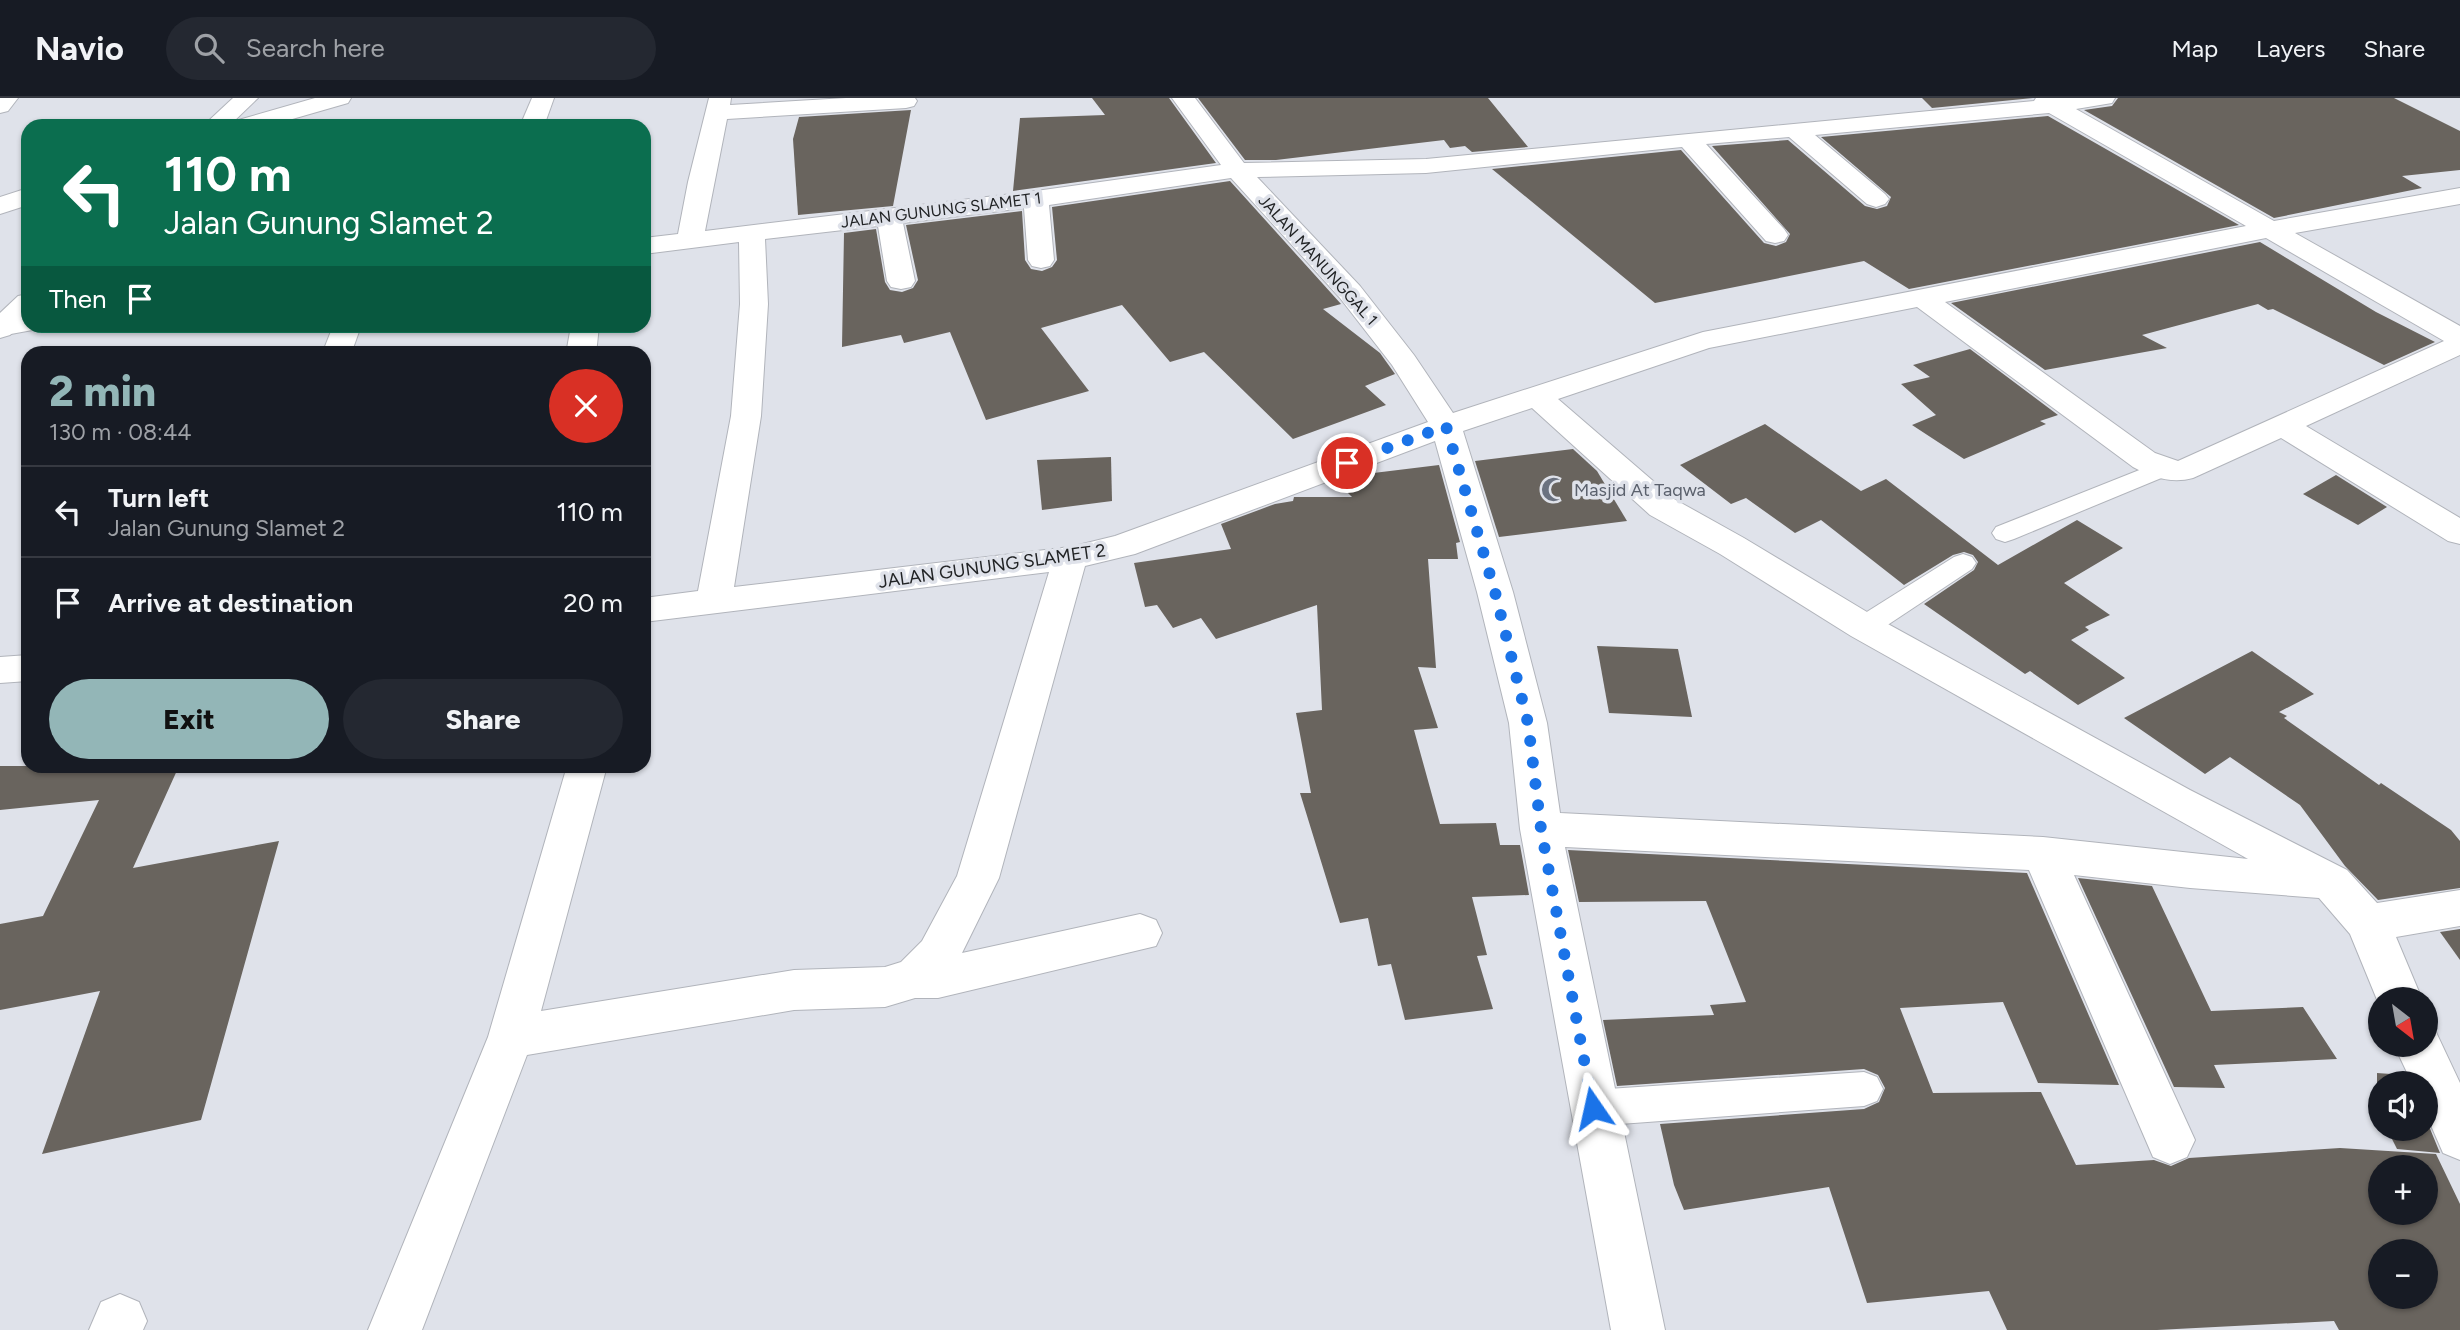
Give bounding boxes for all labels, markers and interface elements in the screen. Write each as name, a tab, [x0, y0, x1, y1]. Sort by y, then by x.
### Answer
search box	[166, 17, 656, 80]
text: Navio	[35, 29, 124, 68]
icon: search	[190, 29, 228, 67]
text: Search here	[246, 32, 385, 64]
text: Map	[2171, 34, 2218, 63]
text: Layers	[2256, 34, 2325, 63]
text: Share	[2363, 34, 2425, 63]
text: 110 m	[164, 144, 292, 203]
icon: left	[49, 147, 140, 238]
street label: JALAN GUNUNG SLAMET 1	[840, 188, 1042, 232]
street label: JALAN MANUNGGAL 1	[1254, 191, 1382, 329]
text: Jalan Gunung Slamet 2	[164, 204, 494, 242]
icon: arrive	[121, 280, 159, 318]
text: Then	[49, 283, 107, 315]
text: 2 min	[49, 366, 156, 417]
button: close	[549, 369, 623, 443]
text: 130 m · 08:44	[49, 418, 191, 446]
pin	[1317, 433, 1377, 493]
icon: arrive	[1328, 444, 1366, 482]
mosque icon: Masjid At Taqwa	[1540, 476, 1568, 504]
place label: Masjid At Taqwa	[1574, 479, 1706, 501]
text: Turn left	[108, 482, 209, 514]
icon: left	[49, 493, 87, 531]
text: 110 m	[556, 496, 623, 528]
text: Jalan Gunung Slamet 2	[108, 514, 345, 542]
street label: JALAN GUNUNG SLAMET 2	[877, 539, 1107, 593]
icon: arrive	[49, 584, 87, 622]
text: Arrive at destination	[108, 587, 353, 619]
text: 20 m	[563, 587, 623, 619]
button: Exit	[49, 679, 329, 759]
button: Share	[343, 679, 623, 759]
north arrow	[2368, 987, 2438, 1057]
map controls	[2368, 987, 2438, 1309]
position arrow	[1556, 1071, 1630, 1145]
button: sound	[2368, 1071, 2438, 1141]
button: +	[2368, 1155, 2438, 1225]
button: −	[2368, 1239, 2438, 1309]

